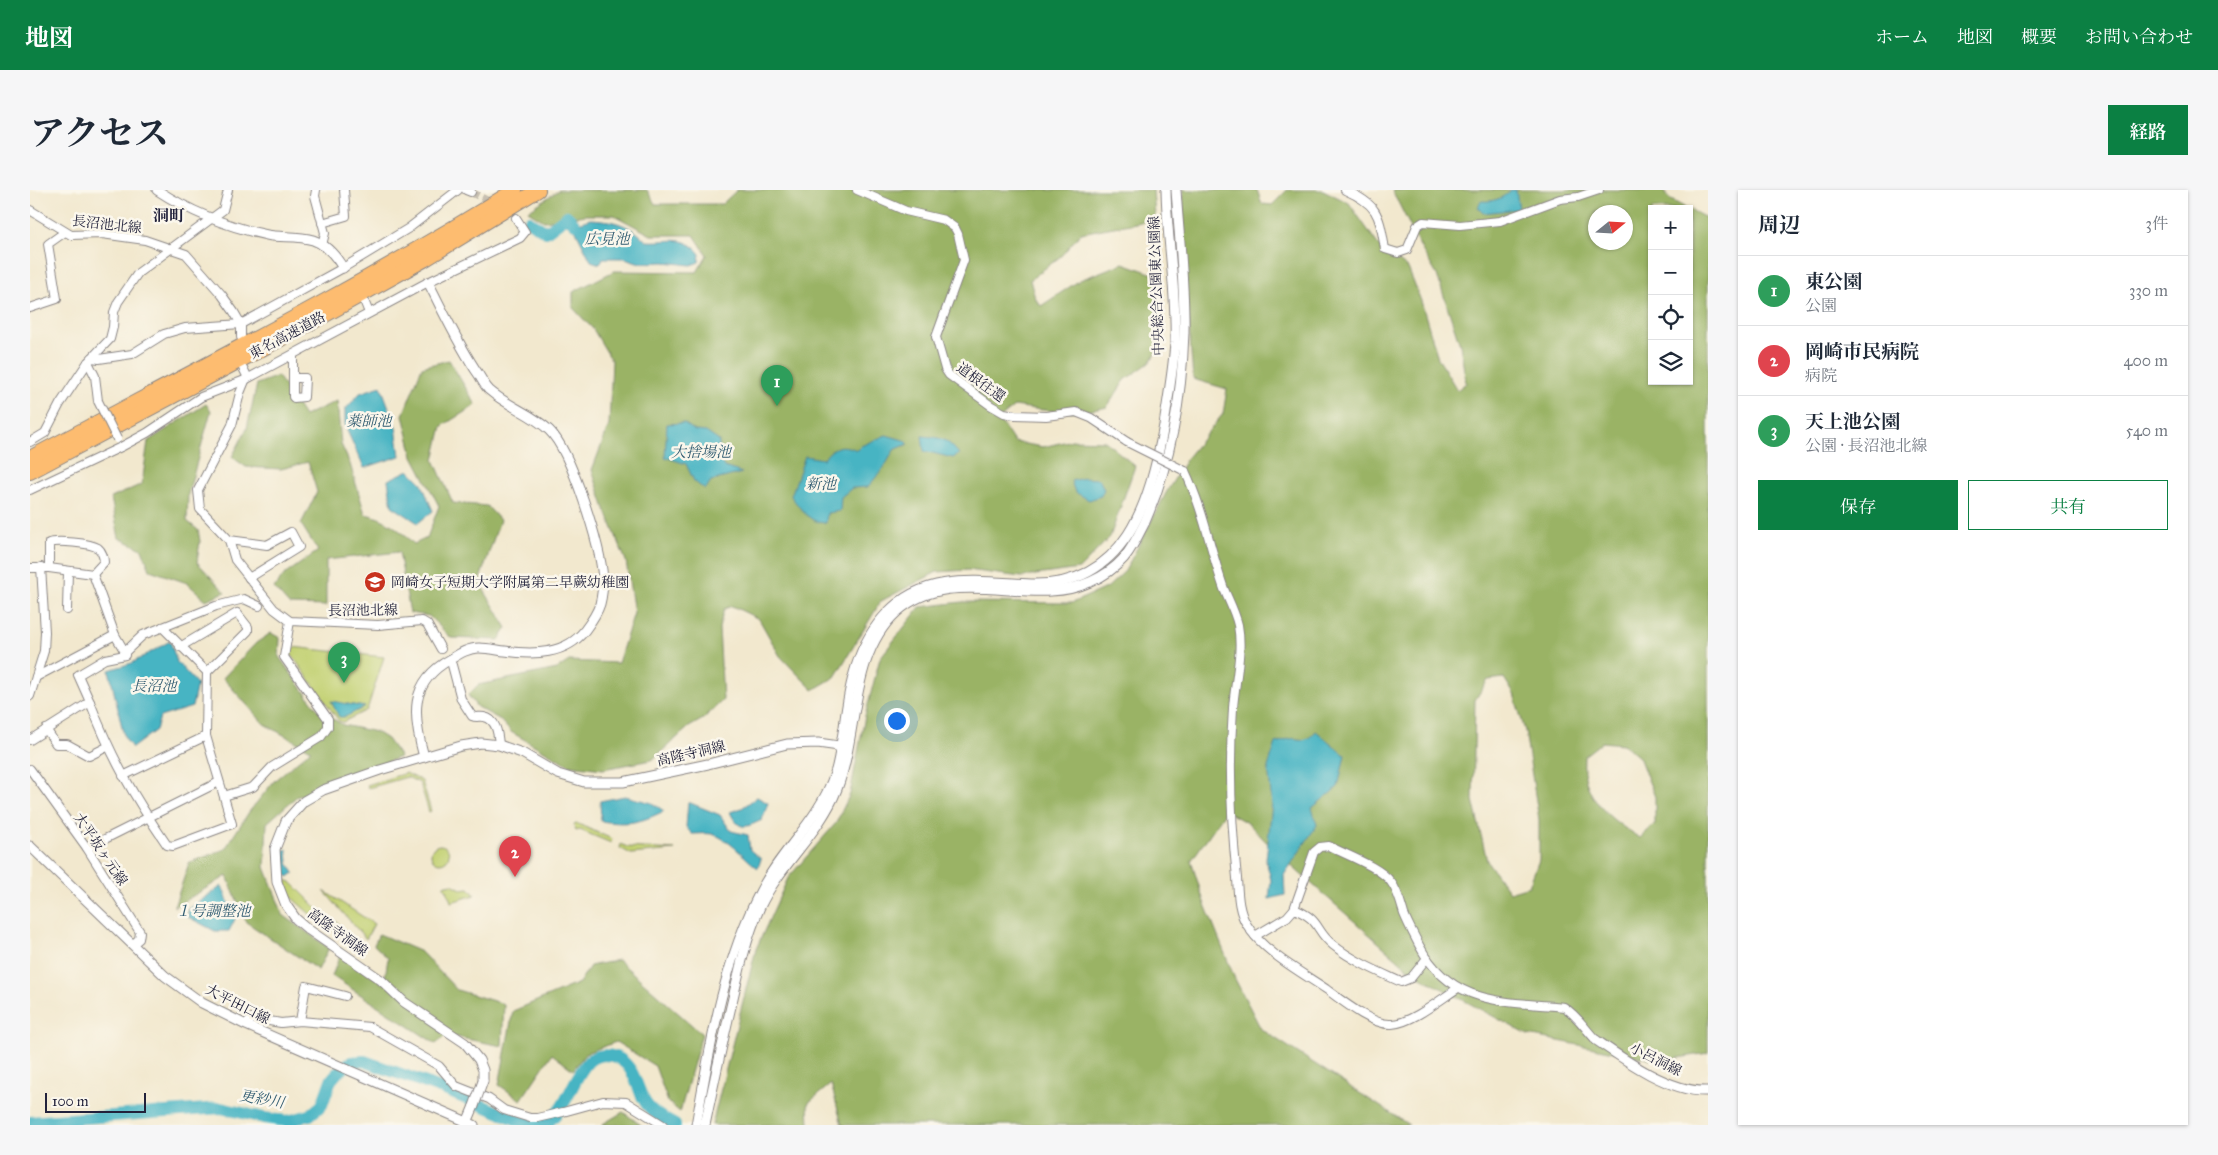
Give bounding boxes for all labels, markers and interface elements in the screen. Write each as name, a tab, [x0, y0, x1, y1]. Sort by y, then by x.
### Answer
text: 地図	[25, 23, 73, 53]
text: ホーム	[1875, 26, 1929, 48]
text: 地図	[1957, 26, 1993, 48]
text: 概要	[2021, 26, 2057, 48]
text: お問い合わせ	[2085, 26, 2193, 48]
button: 経路	[2108, 105, 2188, 155]
text: アクセス	[30, 112, 169, 155]
north arrow	[1588, 205, 1633, 250]
map controls	[1648, 205, 1693, 385]
button: +	[1648, 205, 1693, 250]
district label: 洞町	[153, 206, 185, 225]
street label: 長沼池北線	[71, 212, 143, 237]
text: 周辺	[1758, 212, 1800, 238]
text: 3件	[2146, 214, 2168, 233]
street label: 中央総合公園東公園線	[1146, 216, 1167, 356]
water label: 広見池	[584, 230, 631, 248]
button: −	[1648, 250, 1693, 295]
text: 東公園	[1805, 270, 1862, 293]
text: 1	[1771, 281, 1777, 300]
text: 330 m	[2129, 281, 2168, 300]
button: locate	[1648, 295, 1693, 340]
text: 公園	[1805, 296, 1837, 315]
street label: 東名高速道路	[246, 308, 328, 363]
button: layers	[1648, 340, 1693, 385]
text: 岡崎市民病院	[1805, 340, 1919, 363]
text: 2	[1770, 351, 1778, 370]
text: 400 m	[2124, 351, 2168, 370]
street label: 道根往還	[953, 359, 1008, 406]
pin: 1	[761, 365, 793, 406]
text: 病院	[1805, 366, 1837, 385]
text: 天上池公園	[1805, 410, 1900, 433]
water label: 薬師池	[346, 412, 393, 430]
text: 3	[1771, 421, 1777, 440]
text: 540 m	[2126, 421, 2168, 440]
text: 公園 · 長沼池北線	[1805, 436, 1927, 455]
water label: 大捨場池	[671, 443, 733, 461]
water label: 新池	[806, 475, 838, 493]
button: 保存	[1758, 480, 1958, 530]
button: 共有	[1968, 480, 2168, 530]
school or university icon: 岡崎女子短期大学附属第二早蕨幼稚園	[363, 570, 387, 594]
place label: 岡崎女子短期大学附属第二早蕨幼稚園	[391, 574, 629, 591]
street label: 長沼池北線	[328, 601, 398, 620]
pin: 3	[328, 642, 360, 683]
water label: 長沼池	[131, 677, 178, 695]
your location	[884, 708, 910, 734]
street label: 高隆寺洞線	[655, 737, 727, 770]
street label: 大平坂ヶ元線	[70, 810, 131, 889]
pin: 2	[499, 836, 531, 877]
water label: １号調整池	[175, 902, 252, 920]
street label: 高隆寺洞線	[304, 905, 371, 960]
street label: 大平田口線	[203, 981, 273, 1028]
street label: 小呂洞線	[1627, 1039, 1685, 1080]
water label: 更紗川	[238, 1086, 288, 1112]
scale bar	[45, 1090, 146, 1113]
text: 100 m	[52, 1093, 89, 1110]

